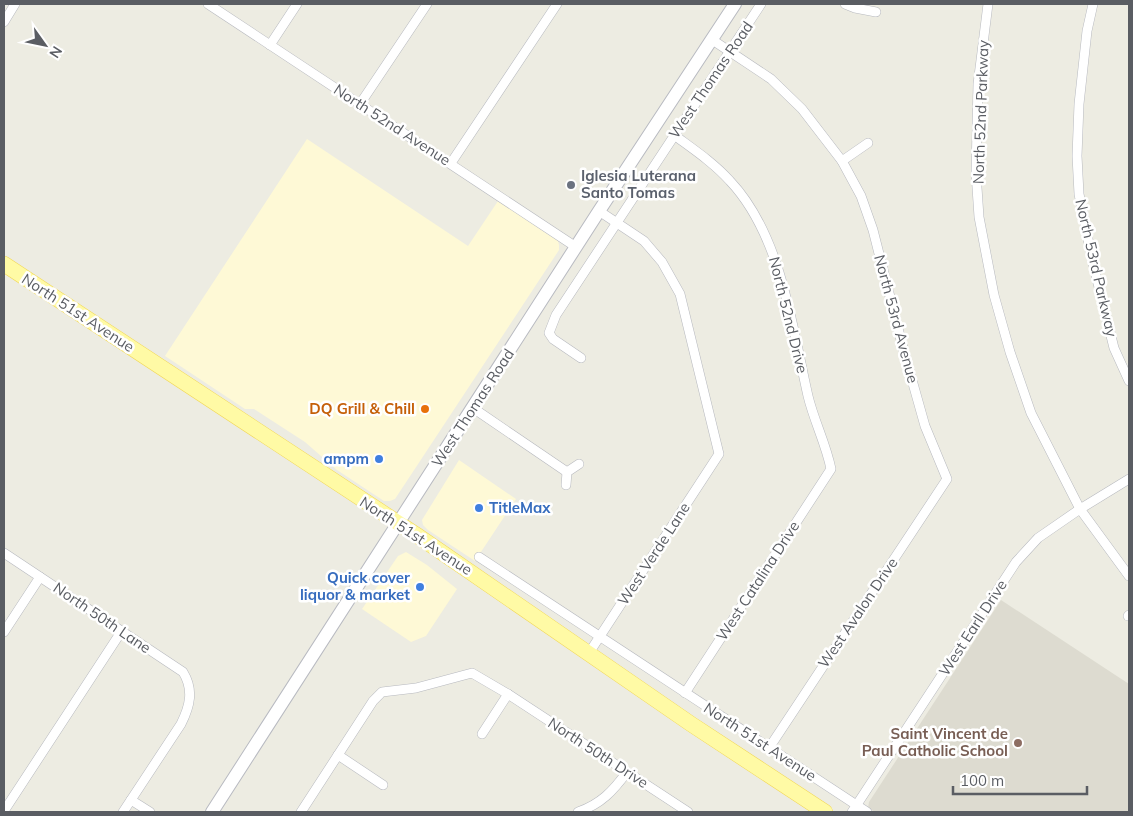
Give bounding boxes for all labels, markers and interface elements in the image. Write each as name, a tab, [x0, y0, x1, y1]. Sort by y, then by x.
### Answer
street label: West Thomas Road	[664, 18, 757, 142]
north arrow	[20, 20, 70, 70]
street label: North 52nd Parkway	[968, 39, 993, 184]
text: N	[45, 43, 66, 61]
street label: North 52nd Avenue	[330, 80, 454, 169]
place label: Iglesia Luterana Santo Tomas	[581, 166, 696, 202]
marker: Iglesia Luterana Santo Tomas	[565, 179, 577, 191]
street label: North 53rd Parkway	[1071, 197, 1122, 339]
street label: North 53rd Avenue	[870, 253, 923, 385]
street label: North 52nd Drive	[765, 255, 812, 375]
street label: North 51st Avenue	[18, 269, 138, 356]
street label: West Thomas Road	[427, 345, 518, 470]
place label: DQ Grill & Chill	[309, 399, 415, 418]
marker: DQ Grill & Chill	[419, 403, 431, 415]
place label: ampm	[323, 449, 369, 468]
marker: ampm	[373, 453, 385, 465]
street label: North 51st Avenue	[356, 492, 476, 579]
place label: TitleMax	[489, 498, 551, 517]
street label: West Verde Lane	[613, 499, 694, 609]
marker: TitleMax	[473, 502, 485, 514]
street label: West Catalina Drive	[712, 517, 803, 644]
street label: West Avalon Drive	[814, 554, 902, 672]
place label: Quick cover liquor & market	[300, 568, 410, 604]
street label: West Earll Drive	[934, 576, 1011, 679]
street label: North 50th Lane	[50, 578, 155, 657]
marker: Quick cover liquor & market	[414, 581, 426, 593]
street label: North 51st Avenue	[700, 698, 820, 785]
street label: North 50th Drive	[545, 713, 652, 792]
place label: Saint Vincent de Paul Catholic School	[862, 724, 1008, 760]
marker: Saint Vincent de Paul Catholic School	[1012, 737, 1024, 749]
scale bar	[953, 764, 1087, 796]
text: 100 m	[960, 771, 1004, 790]

